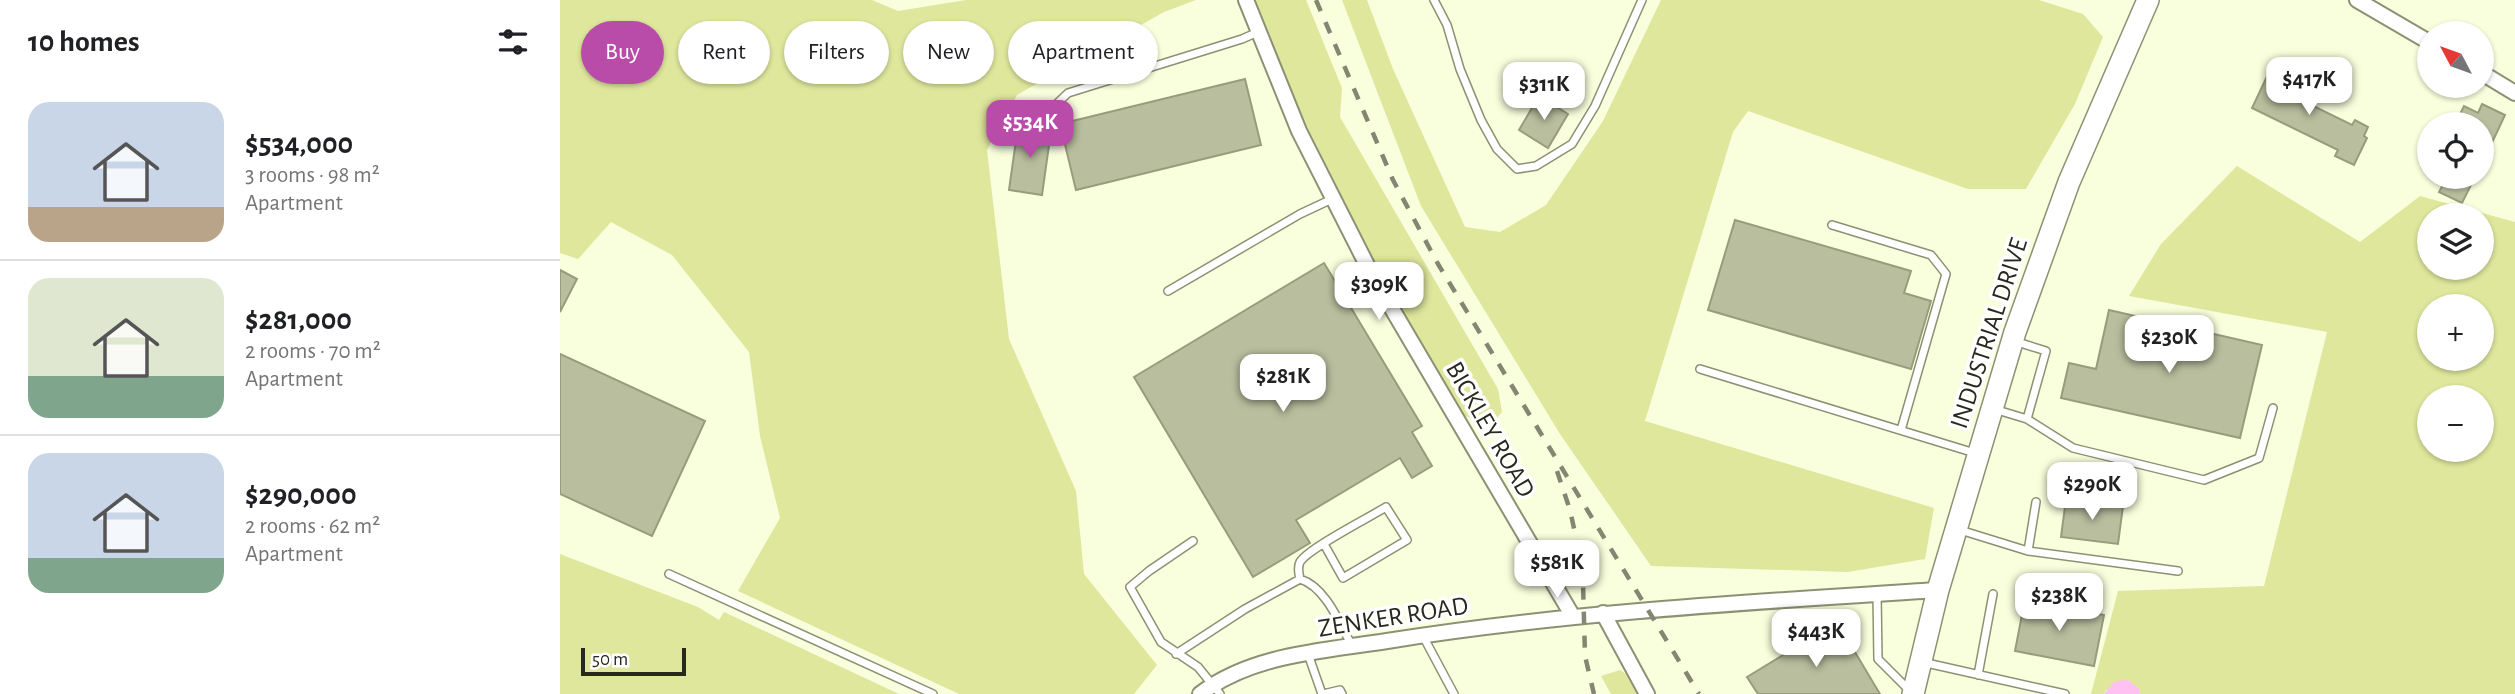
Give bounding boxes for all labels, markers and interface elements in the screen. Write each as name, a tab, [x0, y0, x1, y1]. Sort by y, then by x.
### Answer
chip: Buy	[581, 21, 664, 84]
chip: Rent	[678, 21, 770, 84]
chip: Filters	[784, 21, 889, 84]
chip: New	[903, 21, 994, 84]
chip: Apartment	[1008, 21, 1158, 84]
north arrow	[2417, 21, 2494, 98]
map controls	[2417, 21, 2494, 462]
icon: filters	[494, 23, 532, 61]
text: 10 homes	[28, 27, 139, 57]
pin: $417K	[2260, 58, 2358, 117]
pin: $311K	[1495, 62, 1593, 122]
text: $417K	[2282, 68, 2336, 91]
text: $311K	[1519, 73, 1569, 96]
pin: $534K	[981, 100, 1079, 160]
text: $534K	[1002, 111, 1058, 134]
button: locate	[2417, 112, 2494, 189]
text: $534,000	[245, 129, 353, 159]
icon: home	[84, 130, 168, 214]
text: 3 rooms · 98 m²	[245, 164, 380, 187]
text: Apartment	[245, 192, 343, 215]
button: layers	[2417, 203, 2494, 280]
street label: INDUSTRIAL DRIVE	[1946, 235, 2032, 432]
pin: $309K	[1330, 262, 1428, 322]
text: $309K	[1351, 273, 1407, 296]
button: +	[2417, 294, 2494, 371]
text: $281,000	[245, 305, 352, 335]
icon: home	[84, 306, 168, 390]
pin: $230K	[2120, 316, 2218, 375]
text: $230K	[2141, 326, 2197, 349]
text: 2 rooms · 70 m²	[245, 340, 381, 363]
pin: $281K	[1234, 354, 1332, 414]
street label: BICKLEY ROAD	[1441, 357, 1539, 502]
text: $281K	[1256, 365, 1310, 388]
text: Apartment	[245, 368, 343, 391]
button: −	[2417, 385, 2494, 462]
pin: $290K	[2043, 462, 2141, 522]
text: $290K	[2063, 473, 2121, 496]
text: $290,000	[245, 480, 357, 510]
icon: home	[84, 481, 168, 565]
text: 2 rooms · 62 m²	[245, 515, 380, 538]
pin: $581K	[1508, 540, 1606, 600]
text: Apartment	[245, 543, 343, 566]
text: $581K	[1530, 551, 1584, 574]
pin: $238K	[2010, 574, 2108, 633]
text: $238K	[2031, 584, 2087, 607]
street label: ZENKER ROAD	[1316, 592, 1470, 642]
pin: $443K	[1767, 610, 1865, 669]
text: $443K	[1788, 620, 1844, 643]
scale bar	[581, 645, 686, 677]
text: 50 m	[592, 650, 628, 669]

